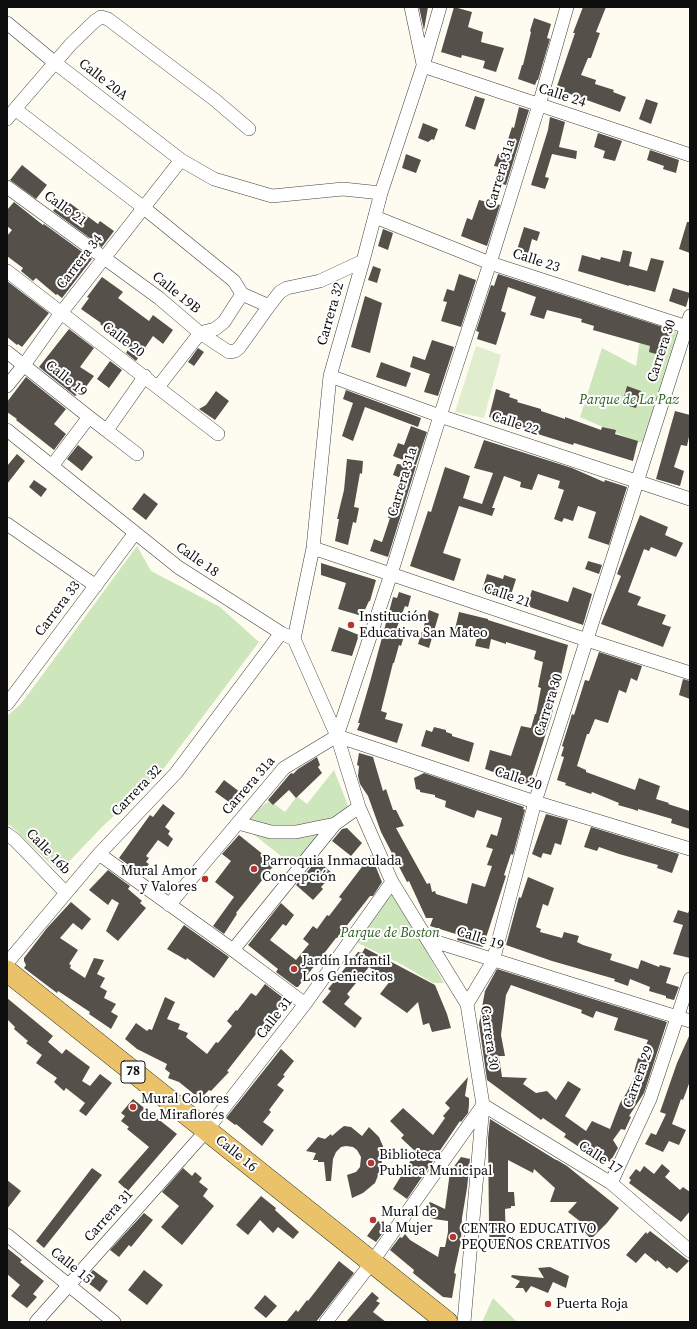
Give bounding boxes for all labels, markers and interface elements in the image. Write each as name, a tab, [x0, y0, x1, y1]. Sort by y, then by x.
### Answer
street label: Calle 20A	[75, 56, 131, 104]
street label: Calle 24	[536, 80, 588, 112]
street label: Carrera 31a	[482, 137, 520, 211]
street label: Calle 21	[40, 188, 90, 230]
street label: Carrera 34	[53, 231, 107, 293]
street label: Calle 23	[510, 245, 562, 277]
street label: Calle 19B	[148, 268, 204, 318]
street label: Carrera 32	[314, 280, 348, 348]
street label: Carrera 30	[644, 318, 680, 384]
street label: Calle 20	[98, 319, 148, 361]
street label: Calle 19	[42, 357, 90, 401]
park label: Parque de La Paz	[579, 392, 679, 408]
street label: Calle 22	[489, 408, 541, 440]
street label: Carrera 31a	[384, 445, 422, 519]
street label: Calle 18	[172, 539, 222, 581]
street label: Carrera 33	[32, 578, 84, 640]
street label: Calle 21	[481, 580, 533, 612]
place label: Institución Educativa San Mateo	[359, 609, 488, 642]
marker: Institución Educativa San Mateo	[346, 620, 356, 630]
street label: Carrera 30	[531, 672, 567, 738]
street label: Carrera 31a	[219, 753, 279, 819]
street label: Carrera 32	[108, 762, 166, 820]
street label: Calle 20	[492, 763, 544, 795]
street label: Calle 16b	[22, 826, 74, 878]
place label: Parroquia Inmaculada Concepción	[262, 853, 402, 886]
place label: Mural Amor y Valores	[121, 863, 197, 896]
marker: Parroquia Inmaculada Concepción	[249, 864, 259, 874]
marker: Mural Amor y Valores	[200, 874, 210, 884]
street label: Calle 19	[454, 923, 506, 955]
park label: Parque de Boston	[340, 925, 440, 941]
place label: Jardín Infantil Los Geniecitos	[302, 953, 393, 986]
marker: Jardín Infantil Los Geniecitos	[289, 964, 299, 974]
street label: Calle 31	[253, 994, 297, 1042]
street label: Carrera 30	[476, 1005, 502, 1071]
street label: Carrera 29	[620, 1044, 658, 1110]
road number: 78	[121, 1061, 145, 1083]
place label: Mural Colores de Miraflores	[141, 1091, 229, 1124]
marker: Mural Colores de Miraflores	[128, 1102, 138, 1112]
street label: Calle 16	[212, 1132, 260, 1176]
street label: Calle 17	[575, 1138, 625, 1178]
place label: Biblioteca Publica Municipal	[379, 1147, 492, 1180]
marker: Biblioteca Publica Municipal	[366, 1158, 376, 1168]
street label: Carrera 31	[81, 1186, 137, 1246]
place label: Mural de la Mujer	[381, 1204, 437, 1236]
marker: Mural de la Mujer	[368, 1215, 378, 1225]
place label: CENTRO EDUCATIVO PEQUEÑOS CREATIVOS	[461, 1221, 610, 1254]
marker: CENTRO EDUCATIVO PEQUEÑOS CREATIVOS	[448, 1232, 458, 1242]
street label: Calle 15	[47, 1244, 95, 1288]
place label: Puerta Roja	[556, 1296, 628, 1312]
marker: Puerta Roja	[543, 1299, 553, 1309]

